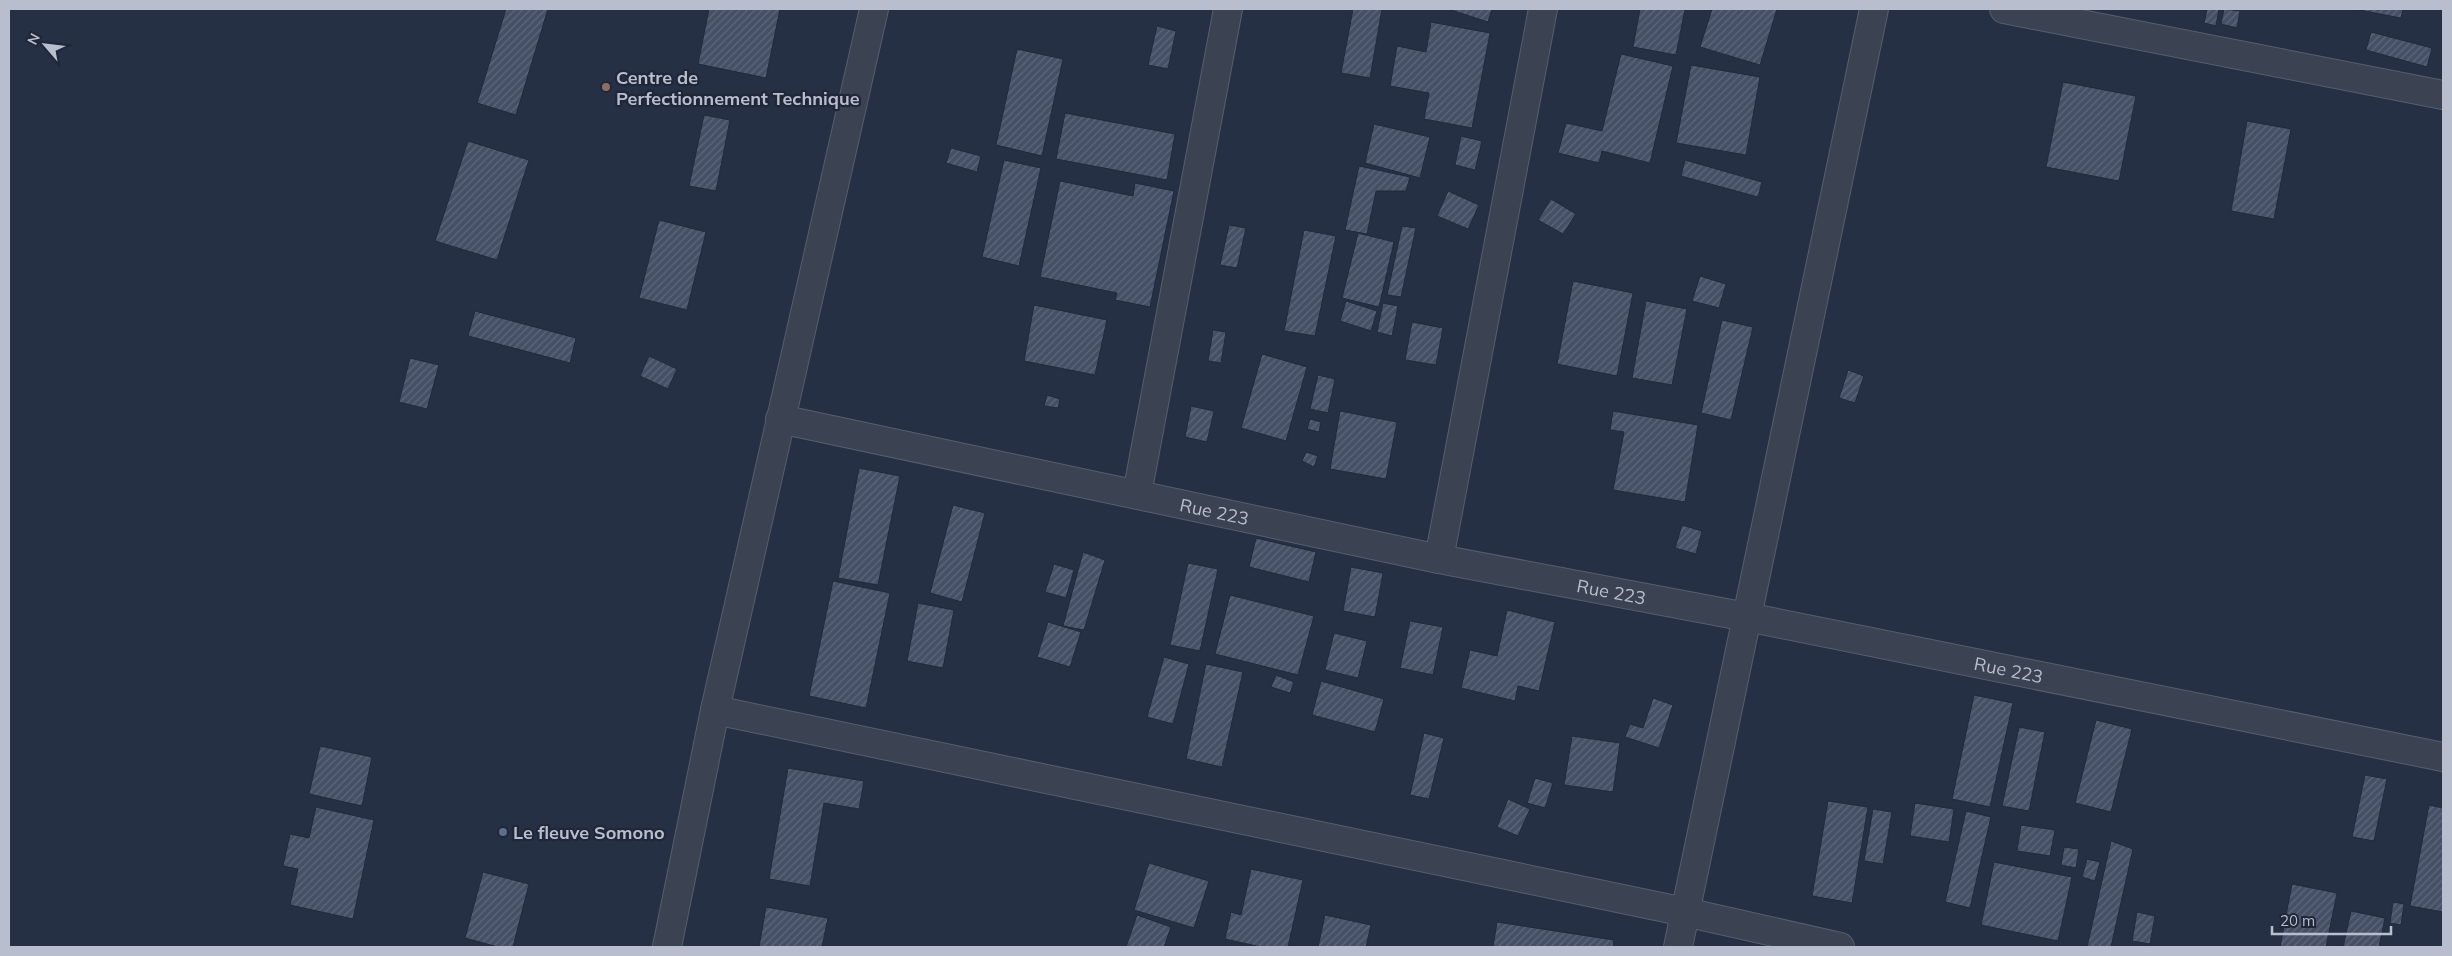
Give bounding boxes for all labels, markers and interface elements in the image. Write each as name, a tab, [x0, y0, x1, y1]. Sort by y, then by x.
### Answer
north arrow	[20, 20, 70, 70]
text: N	[23, 30, 44, 48]
place label: Centre de Perfectionnement Technique	[616, 66, 860, 110]
marker: Centre de Perfectionnement Technique	[600, 81, 612, 93]
street label: Rue 223	[1178, 493, 1251, 530]
street label: Rue 223	[1575, 574, 1648, 609]
street label: Rue 223	[1972, 651, 2045, 688]
place label: Le fleuve Somono	[513, 821, 665, 844]
marker: Le fleuve Somono	[497, 826, 509, 838]
scale bar	[2272, 904, 2391, 936]
text: 20 m	[2280, 911, 2315, 930]

